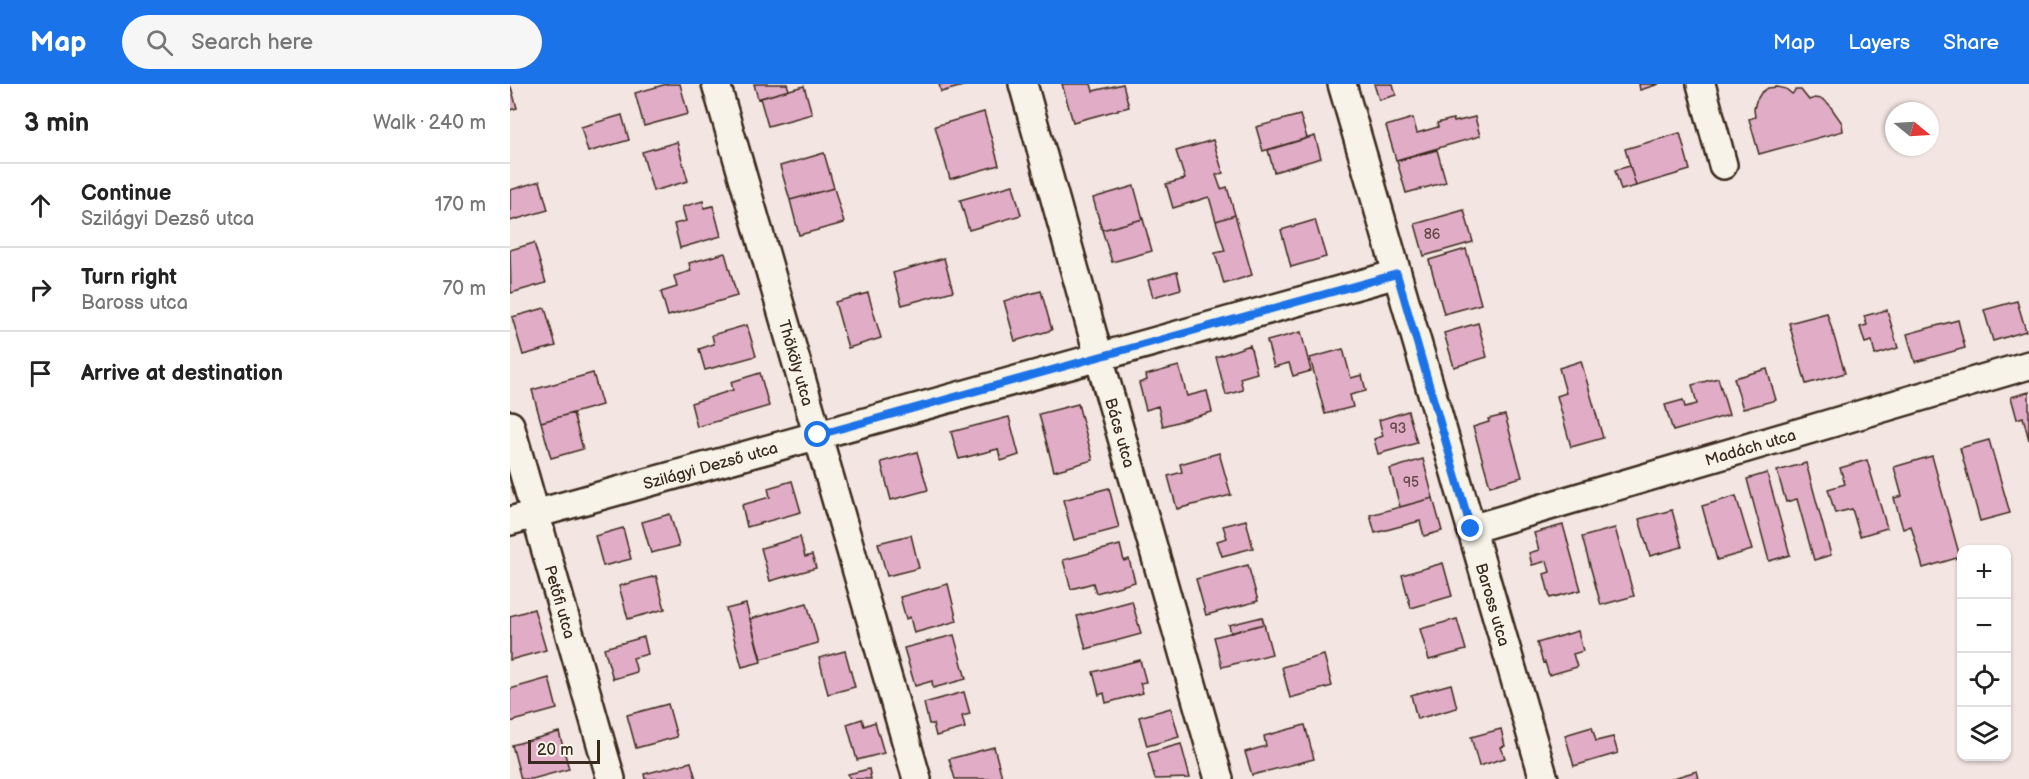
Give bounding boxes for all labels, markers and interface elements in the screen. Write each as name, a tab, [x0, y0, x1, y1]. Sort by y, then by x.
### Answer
search box	[122, 15, 542, 69]
text: Map	[30, 26, 86, 59]
icon: search	[143, 26, 176, 59]
text: Search here	[191, 29, 313, 56]
text: Map	[1773, 30, 1815, 55]
text: Layers	[1848, 30, 1910, 55]
text: Share	[1943, 30, 1999, 55]
north arrow	[1885, 102, 1939, 156]
text: 3 min	[24, 108, 89, 139]
text: Walk · 240 m	[373, 111, 486, 135]
text: Continue	[81, 180, 171, 207]
icon: ahead	[24, 189, 57, 222]
text: 170 m	[435, 193, 486, 217]
text: Szilágyi Dezső utca	[81, 207, 254, 231]
house number: 86	[1424, 226, 1441, 243]
text: Turn right	[81, 264, 177, 291]
icon: right	[24, 273, 57, 306]
text: 70 m	[442, 277, 486, 301]
text: Baross utca	[81, 291, 188, 315]
street label: Thököly utca	[774, 318, 817, 408]
icon: arrive	[24, 357, 57, 390]
text: Arrive at destination	[81, 360, 283, 387]
street label: Bács utca	[1100, 396, 1138, 470]
house number: 93	[1390, 420, 1406, 437]
route start	[804, 421, 830, 447]
street label: Madách utca	[1703, 426, 1798, 471]
street label: Szilágyi Dezső utca	[641, 439, 780, 494]
house number: 95	[1403, 474, 1419, 491]
route end	[1457, 515, 1483, 541]
map controls	[1957, 545, 2011, 761]
button: +	[1957, 545, 2011, 599]
street label: Baross utca	[1471, 561, 1513, 649]
street label: Petőfi utca	[540, 564, 579, 641]
button: −	[1957, 599, 2011, 653]
button: locate	[1957, 653, 2011, 707]
button: layers	[1957, 707, 2011, 761]
scale bar	[528, 737, 600, 764]
text: 20 m	[537, 741, 573, 760]

